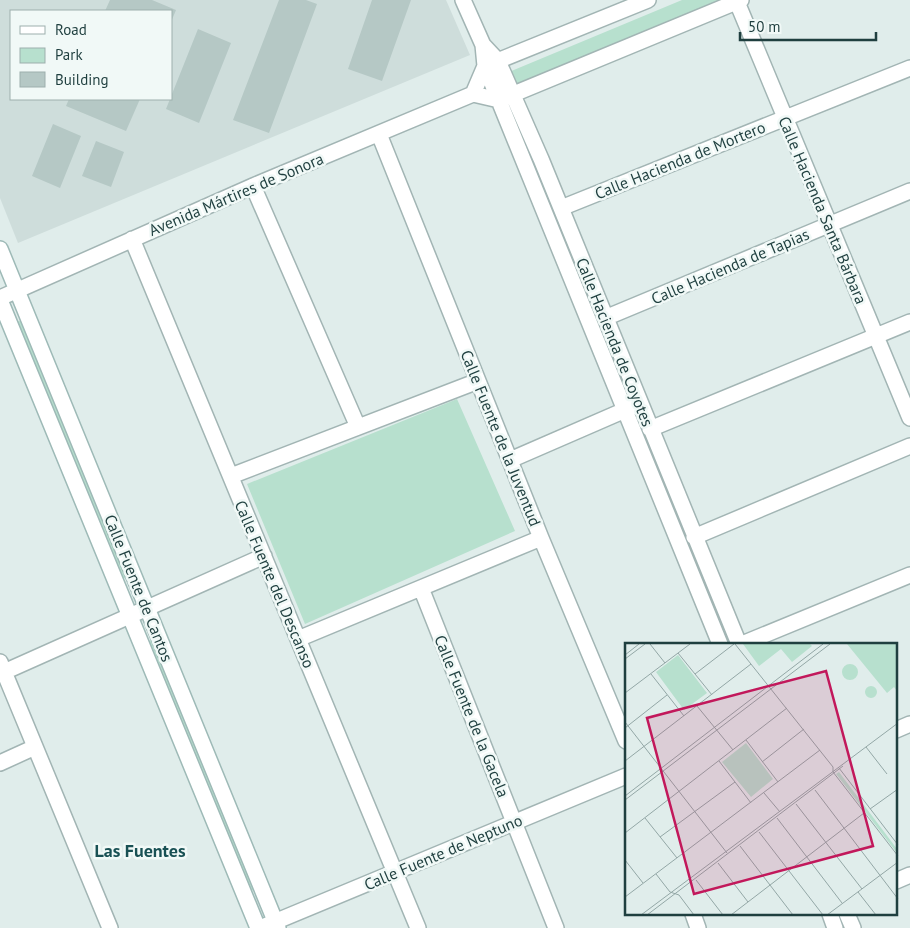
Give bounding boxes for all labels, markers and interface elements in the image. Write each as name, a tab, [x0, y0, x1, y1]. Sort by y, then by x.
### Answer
legend	[10, 10, 172, 100]
scale bar	[740, 10, 876, 42]
text: 50 m	[748, 17, 781, 36]
text: Road	[55, 20, 87, 39]
text: Park	[55, 45, 83, 64]
text: Building	[55, 70, 109, 89]
street label: Calle Hacienda Santa Bárbara	[774, 113, 872, 307]
street label: Calle Hacienda de Mortero	[592, 117, 768, 203]
street label: Avenida Mártires de Sonora	[146, 148, 326, 240]
street label: Calle Hacienda de Tapias	[648, 224, 812, 308]
street label: Calle Hacienda de Coyotes	[572, 255, 658, 430]
street label: Calle Fuente de la Juventud	[456, 347, 546, 529]
street label: Calle Fuente del Descanso	[231, 497, 319, 671]
street label: Calle Fuente de Cantos	[100, 511, 178, 665]
street label: Calle Fuente de la Gacela	[430, 632, 514, 800]
inset map	[625, 643, 898, 916]
street label: Calle Fuente de Neptuno	[361, 810, 525, 894]
district label: Las Fuentes	[94, 839, 186, 862]

